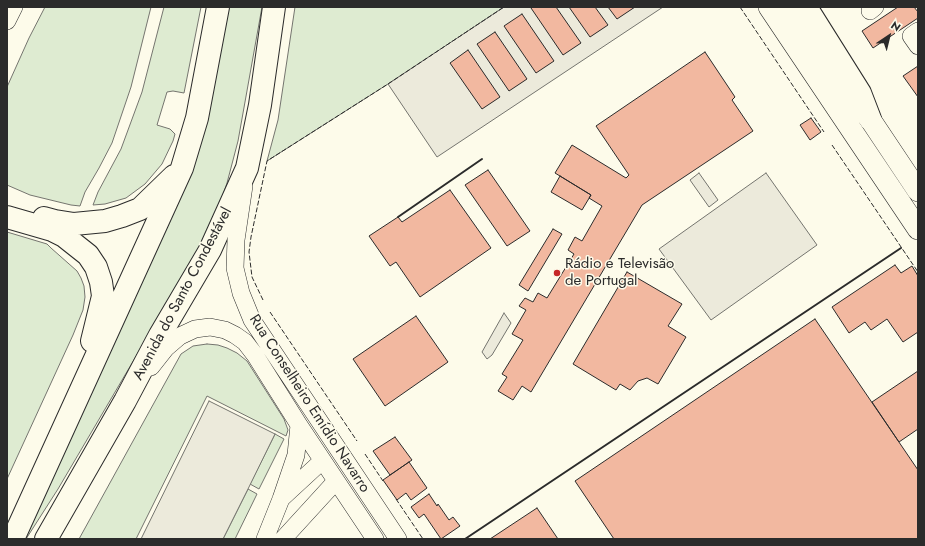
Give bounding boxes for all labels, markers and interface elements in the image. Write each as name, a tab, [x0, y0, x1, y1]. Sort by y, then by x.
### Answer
north arrow	[869, 16, 909, 56]
text: N	[888, 17, 904, 35]
street label: Avenida do Santo Condestável	[130, 205, 236, 383]
place label: Rádio e Televisão de Portugal	[565, 255, 674, 290]
marker: Rádio e Televisão de Portugal	[552, 268, 562, 278]
street label: Rua Conselheiro Emídio Navarro	[245, 312, 373, 496]

